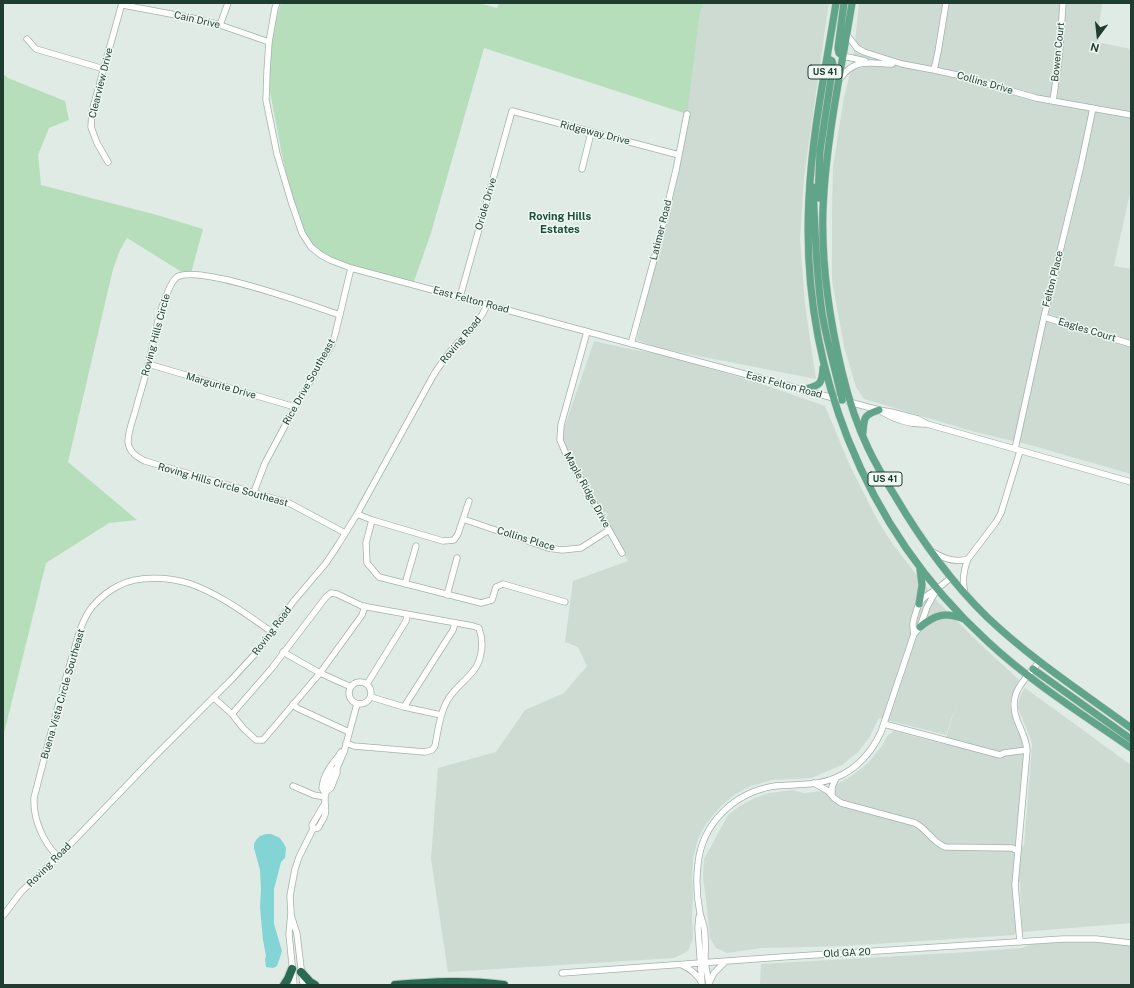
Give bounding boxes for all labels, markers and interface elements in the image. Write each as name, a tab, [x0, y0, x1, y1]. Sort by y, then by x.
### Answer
street label: Cain Drive	[173, 9, 221, 31]
north arrow	[1078, 16, 1118, 56]
street label: Bowen Court	[1049, 22, 1067, 82]
text: N	[1089, 41, 1101, 55]
street label: Clearview Drive	[86, 47, 116, 119]
road number: US 41	[808, 65, 842, 79]
street label: Collins Drive	[955, 69, 1015, 97]
street label: Ridgeway Drive	[559, 119, 631, 147]
street label: Oriole Drive	[473, 176, 499, 232]
street label: Latimer Road	[648, 199, 674, 261]
district label: Roving Hills Estates	[529, 210, 591, 236]
street label: Felton Place	[1040, 250, 1066, 308]
street label: East Felton Road	[432, 284, 510, 316]
street label: Roving Hills Circle	[139, 293, 173, 377]
street label: Roving Road	[438, 314, 484, 366]
street label: Eagles Court	[1057, 316, 1117, 344]
street label: Rice Drive Southeast	[280, 337, 338, 427]
street label: East Felton Road	[745, 369, 823, 401]
street label: Margurite Drive	[185, 370, 257, 402]
street label: Maple Ridge Drive	[561, 450, 613, 530]
street label: Roving Hills Circle Southeast	[157, 461, 289, 509]
road number: US 41	[868, 472, 902, 486]
street label: Collins Place	[496, 524, 556, 554]
street label: Roving Road	[250, 604, 294, 658]
street label: Buena Vista Circle Southeast	[39, 627, 87, 761]
street label: Roving Road	[24, 840, 74, 890]
street label: Old GA 20	[823, 946, 871, 960]

